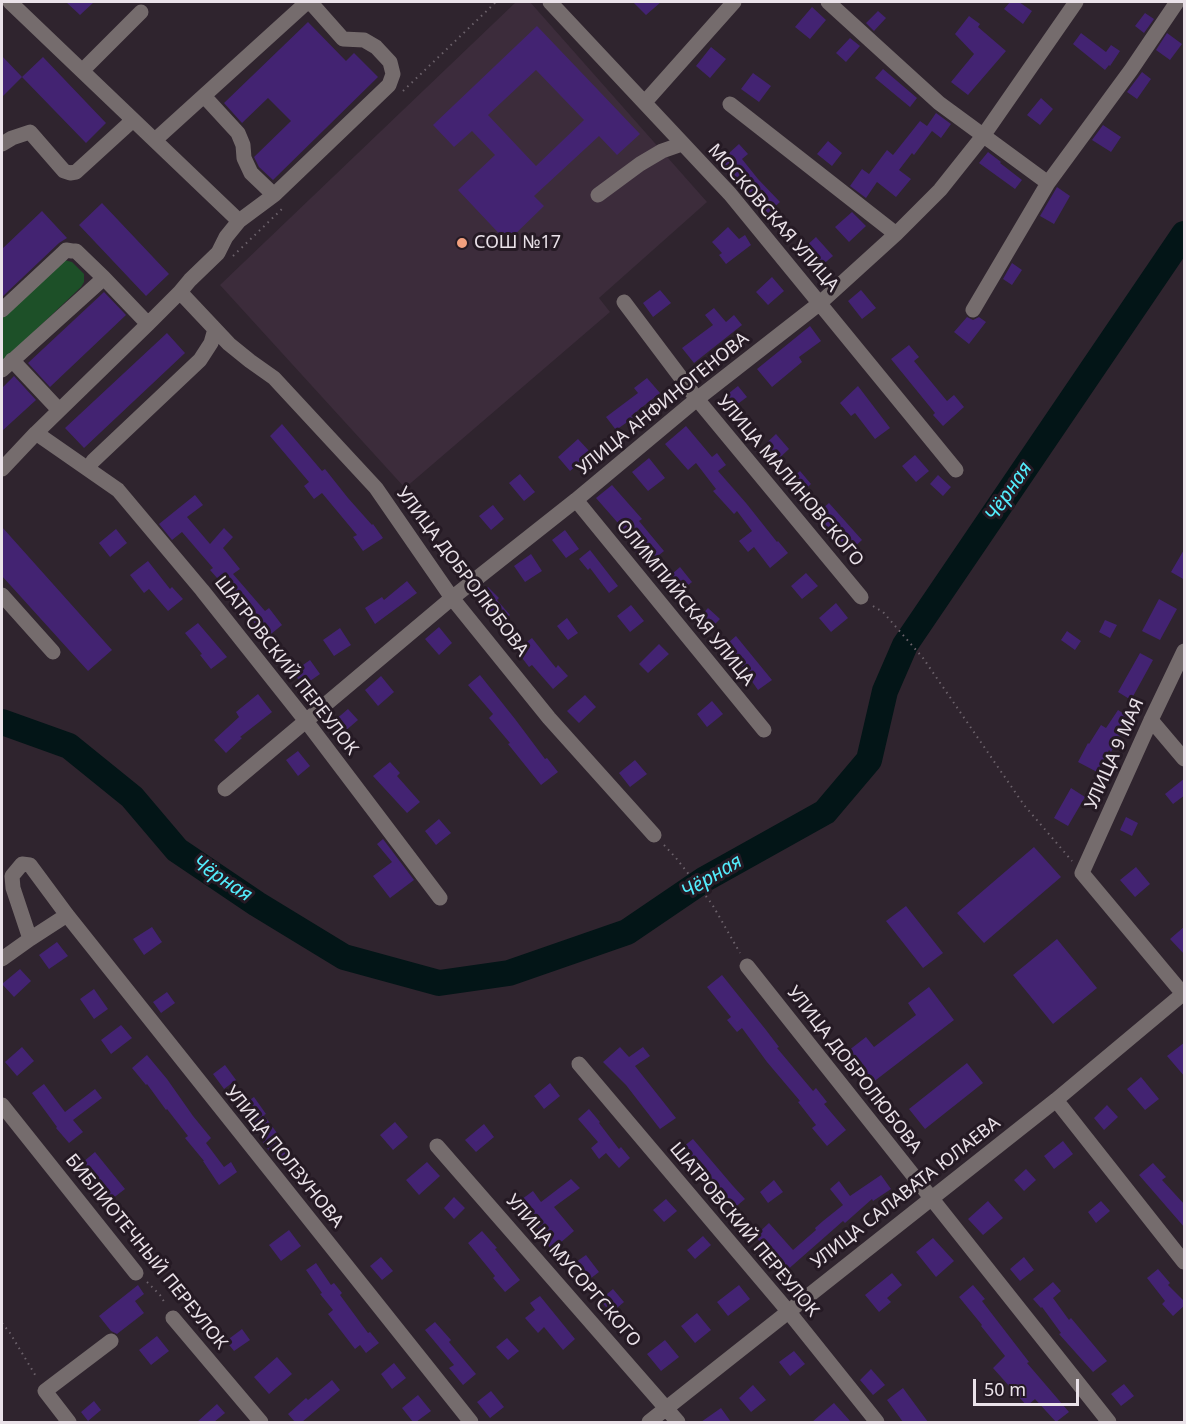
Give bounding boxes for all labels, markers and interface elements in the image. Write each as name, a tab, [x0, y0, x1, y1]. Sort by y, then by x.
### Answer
street label: МОСКОВСКАЯ УЛИЦА	[703, 140, 843, 296]
place label: СОШ №17	[474, 232, 561, 254]
marker: СОШ №17	[455, 236, 469, 250]
street label: УЛИЦА АНФИНОГЕНОВА	[573, 328, 753, 480]
street label: УЛИЦА МАЛИНОВСКОГО	[712, 391, 868, 571]
water label: Чёрная	[980, 458, 1038, 526]
street label: УЛИЦА ДОБРОЛЮБОВА	[391, 483, 533, 661]
street label: ОЛИМПИЙСКАЯ УЛИЦА	[611, 516, 759, 690]
street label: ШАТРОВСКИЙ ПЕРЕУЛОК	[209, 572, 363, 760]
street label: УЛИЦА 9 МАЯ	[1081, 695, 1149, 813]
water label: Чёрная	[677, 850, 747, 904]
water label: Чёрная	[188, 851, 256, 907]
street label: УЛИЦА ДОБРОЛЮБОВА	[782, 982, 926, 1158]
street label: УЛИЦА ПОЛЗУНОВА	[220, 1082, 348, 1232]
street label: УЛИЦА САЛАВАТА ЮЛАЕВА	[807, 1112, 1005, 1274]
street label: ШАТРОВСКИЙ ПЕРЕУЛОК	[665, 1138, 823, 1322]
street label: БИБЛИОТЕЧНЫЙ ПЕРЕУЛОК	[60, 1150, 232, 1354]
street label: УЛИЦА МУСОРГСКОГО	[501, 1190, 645, 1352]
scale bar	[976, 1367, 1082, 1405]
text: 50 m	[984, 1377, 1026, 1401]

